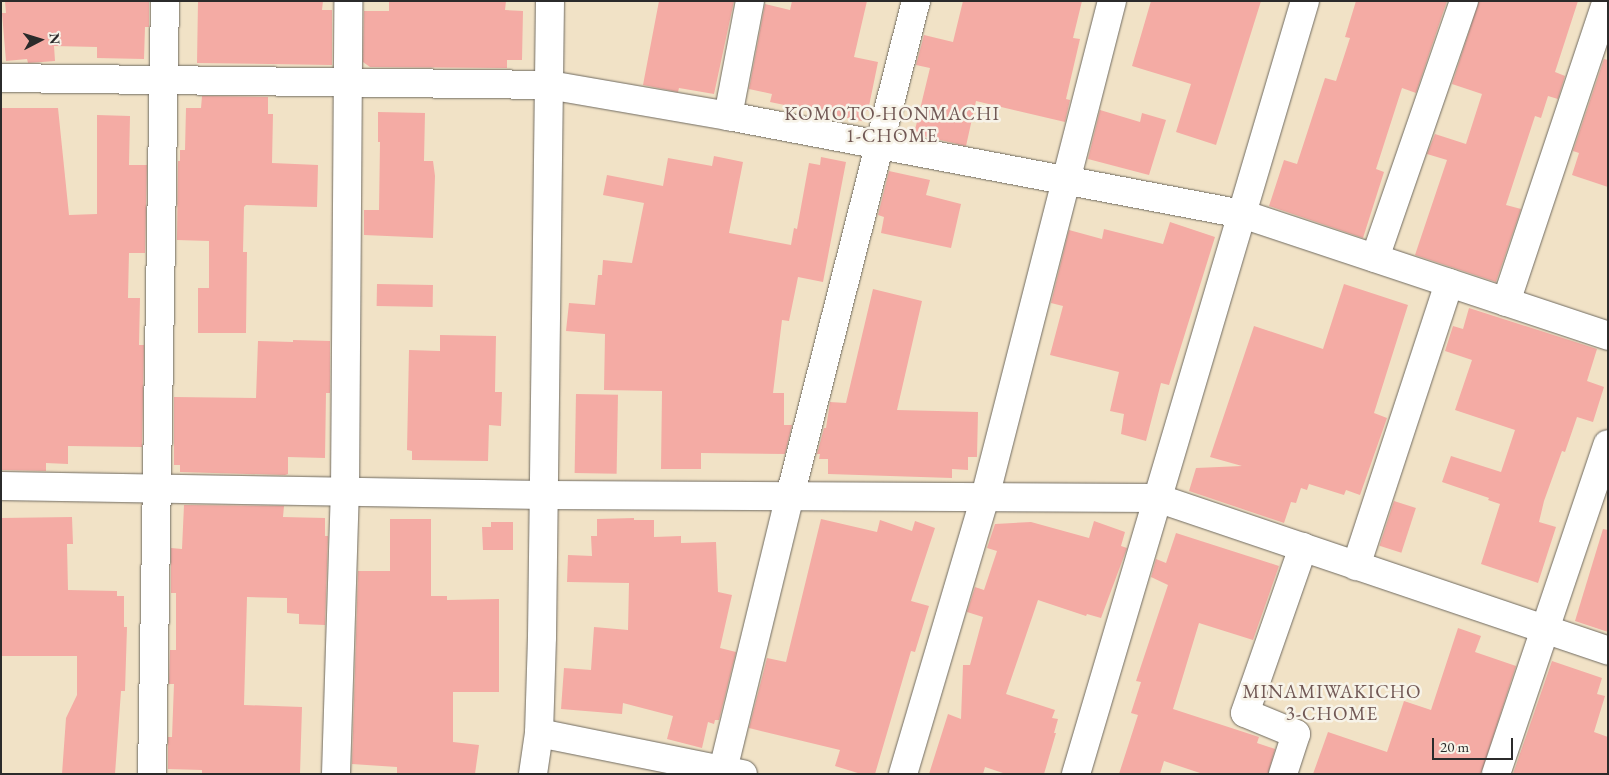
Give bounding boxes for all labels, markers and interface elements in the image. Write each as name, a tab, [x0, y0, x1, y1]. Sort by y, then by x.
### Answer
north arrow	[15, 15, 65, 65]
text: N	[45, 32, 64, 45]
district label: KOMOTO-HONMACHI 1-CHOME	[782, 103, 1002, 147]
district label: MINAMIWAKICHO 3-CHOME	[1241, 681, 1423, 725]
scale bar	[1434, 728, 1515, 760]
text: 20 m	[1440, 737, 1469, 756]

